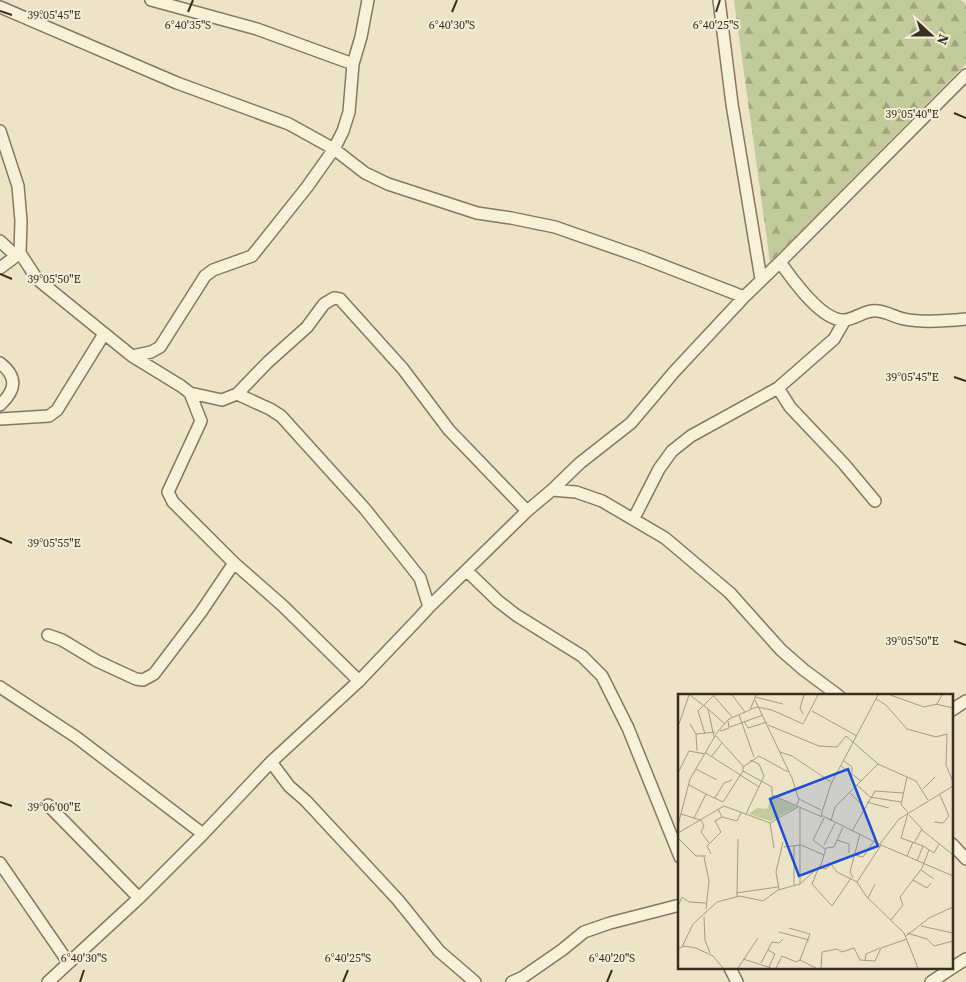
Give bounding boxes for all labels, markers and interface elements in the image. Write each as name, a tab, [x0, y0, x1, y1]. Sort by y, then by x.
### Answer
text: 39°05'45"E	[27, 7, 81, 23]
north arrow	[906, 10, 956, 60]
text: 6°40'35"S	[165, 17, 211, 33]
text: 6°40'30"S	[429, 17, 475, 33]
text: 6°40'25"S	[693, 17, 739, 33]
text: N	[932, 31, 954, 48]
text: 39°05'40"E	[885, 106, 939, 122]
text: 39°05'50"E	[27, 271, 81, 287]
text: 39°05'45"E	[885, 369, 939, 385]
text: 39°05'55"E	[27, 535, 81, 551]
text: 39°05'50"E	[885, 633, 939, 649]
inset map	[678, 694, 954, 970]
text: 39°06'00"E	[27, 799, 81, 815]
text: 6°40'30"S	[61, 950, 107, 966]
text: 6°40'25"S	[325, 950, 371, 966]
text: 6°40'20"S	[589, 950, 635, 966]

